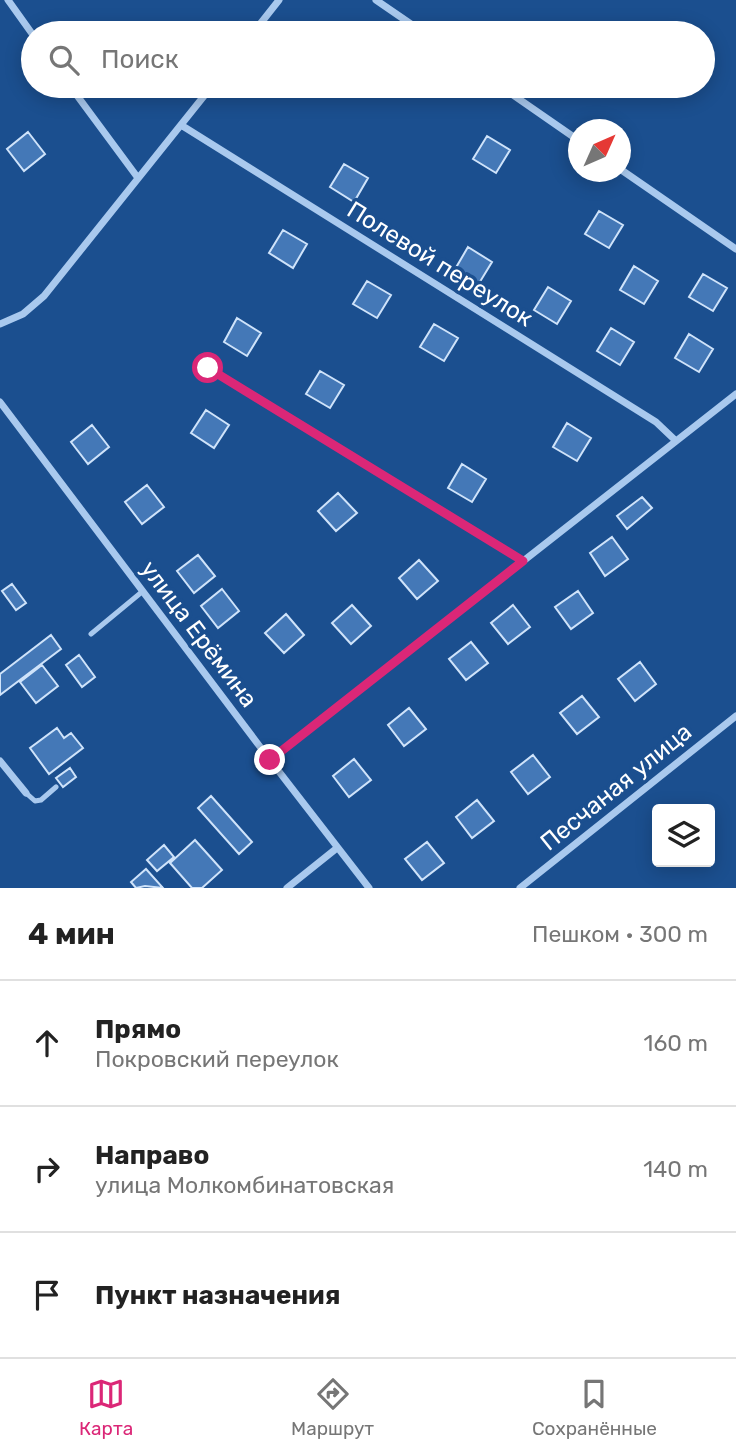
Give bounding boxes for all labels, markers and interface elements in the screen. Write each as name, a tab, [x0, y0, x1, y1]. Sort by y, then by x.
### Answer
search box	[21, 21, 715, 98]
icon: search	[45, 41, 83, 79]
text: Поиск	[101, 44, 179, 75]
north arrow	[568, 119, 631, 182]
street label: Полевой переулок	[342, 196, 538, 333]
route start	[192, 352, 223, 383]
street label: улица Ерёмина	[135, 555, 263, 713]
street label: Песчаная улица	[535, 718, 697, 856]
route end	[254, 744, 285, 775]
map controls	[652, 804, 715, 867]
button: layers	[652, 804, 715, 867]
text: 4 мин	[28, 916, 115, 952]
text: Пешком · 300 m	[532, 920, 708, 948]
text: Прямо	[95, 1014, 181, 1045]
icon: ahead	[28, 1024, 66, 1062]
text: 160 m	[644, 1029, 708, 1057]
text: Покровский переулок	[95, 1045, 339, 1073]
text: Направо	[95, 1140, 209, 1171]
icon: right	[28, 1150, 66, 1188]
text: 140 m	[643, 1155, 708, 1183]
text: улица Молкомбинатовская	[95, 1171, 394, 1199]
icon: arrive	[28, 1276, 66, 1314]
text: Пункт назначения	[95, 1280, 340, 1311]
tab: Карта	[79, 1375, 133, 1440]
tab: Маршрут	[291, 1375, 374, 1440]
tab: Сохранённые	[532, 1375, 657, 1440]

